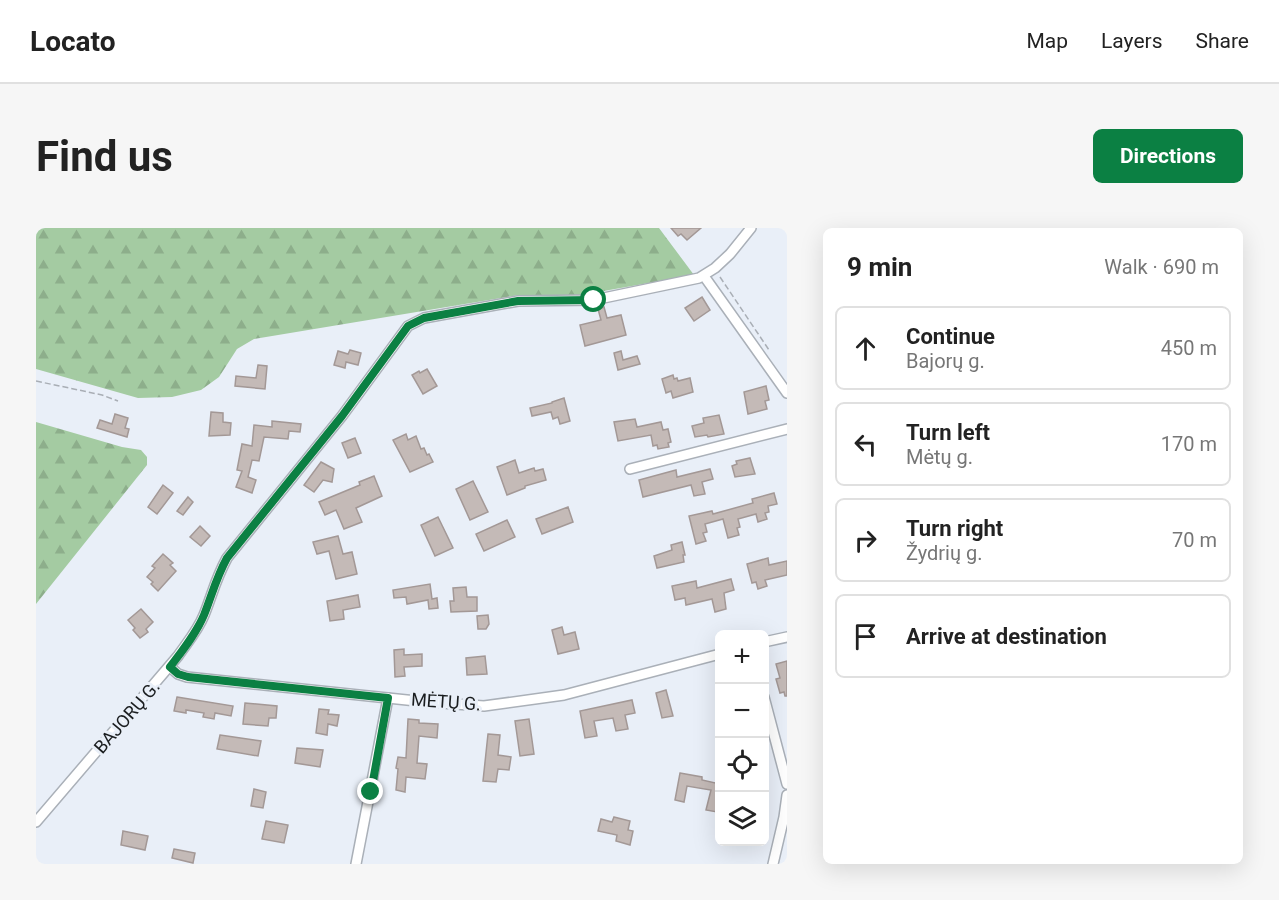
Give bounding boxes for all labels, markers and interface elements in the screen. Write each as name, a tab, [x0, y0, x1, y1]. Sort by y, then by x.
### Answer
text: Locato	[30, 25, 115, 58]
text: Map	[1026, 29, 1068, 53]
text: Layers	[1101, 29, 1162, 53]
text: Share	[1195, 29, 1249, 53]
button: Directions	[1093, 129, 1243, 183]
text: Find us	[36, 132, 173, 181]
text: 9 min	[847, 252, 912, 282]
text: Walk · 690 m	[1104, 255, 1219, 279]
route start	[580, 286, 606, 312]
text: Continue	[906, 324, 995, 349]
icon: ahead	[849, 332, 882, 365]
text: 450 m	[1161, 336, 1217, 360]
text: Bajorų g.	[906, 349, 985, 373]
text: Turn left	[906, 420, 990, 445]
icon: left	[849, 428, 882, 461]
text: 170 m	[1161, 432, 1217, 456]
text: Mėtų g.	[906, 445, 973, 469]
text: Turn right	[906, 516, 1003, 541]
icon: right	[849, 524, 882, 557]
text: 70 m	[1172, 528, 1217, 552]
text: Žydrių g.	[906, 541, 982, 565]
icon: arrive	[849, 620, 882, 653]
text: Arrive at destination	[906, 624, 1107, 649]
map controls	[715, 630, 769, 846]
button: +	[715, 630, 769, 684]
street label: BAJORŲ G.	[89, 676, 164, 757]
button: −	[715, 684, 769, 738]
street label: MĖTŲ G.	[410, 689, 482, 714]
button: locate	[715, 738, 769, 792]
route end	[357, 778, 383, 804]
button: layers	[715, 792, 769, 846]

